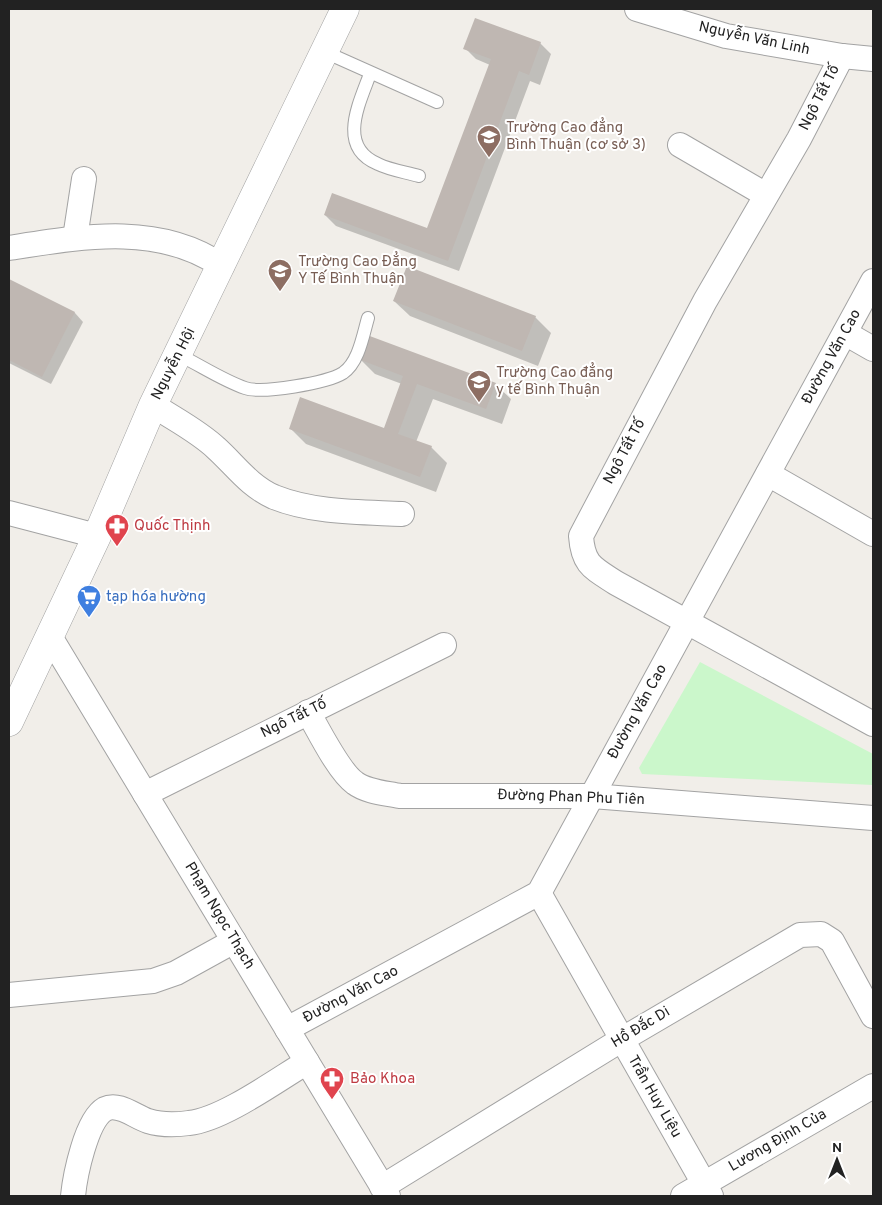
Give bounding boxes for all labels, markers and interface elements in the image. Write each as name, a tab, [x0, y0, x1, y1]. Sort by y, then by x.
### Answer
street label: Nguyễn Văn Linh	[697, 16, 812, 60]
street label: Ngô Tất Tố	[794, 60, 845, 134]
place label: Trường Cao đẳng Bình Thuận (cơ sở 3)	[506, 117, 646, 155]
school or university icon: Trường Cao đẳng Bình Thuận (cơ sở 3)	[476, 124, 502, 158]
place label: Trường Cao Đẳng Y Tế Bình Thuận	[298, 251, 417, 289]
school or university icon: Trường Cao Đẳng Y Tế Bình Thuận	[267, 258, 293, 292]
street label: Đường Văn Cao	[798, 306, 866, 408]
street label: Nguyễn Hội	[146, 324, 200, 403]
place label: Trường Cao đẳng y tế Bình Thuận	[496, 362, 613, 400]
school or university icon: Trường Cao đẳng y tế Bình Thuận	[466, 369, 492, 403]
street label: Ngô Tất Tố	[599, 414, 651, 488]
pharmacy icon: Quốc Thịnh	[104, 513, 130, 547]
place label: Quốc Thịnh	[134, 516, 210, 536]
supermarket icon: tạp hóa hường	[76, 584, 102, 618]
place label: tạp hóa hường	[106, 588, 206, 607]
street label: Đường Văn Cao	[604, 661, 672, 763]
street label: Ngô Tất Tố	[257, 693, 332, 743]
street label: Đường Phan Phu Tiên	[497, 786, 645, 810]
street label: Phạm Ngọc Thạch	[180, 859, 258, 973]
street label: Đường Văn Cao	[300, 962, 402, 1028]
street label: Hồ Đắc Di	[608, 1002, 674, 1053]
street label: Trần Huy Liệu	[623, 1052, 686, 1142]
pharmacy icon: Bảo Khoa	[319, 1066, 345, 1100]
place label: Bảo Khoa	[350, 1070, 415, 1089]
street label: Lương Định Của	[726, 1105, 830, 1177]
north arrow	[812, 1135, 862, 1185]
text: N	[832, 1140, 842, 1157]

